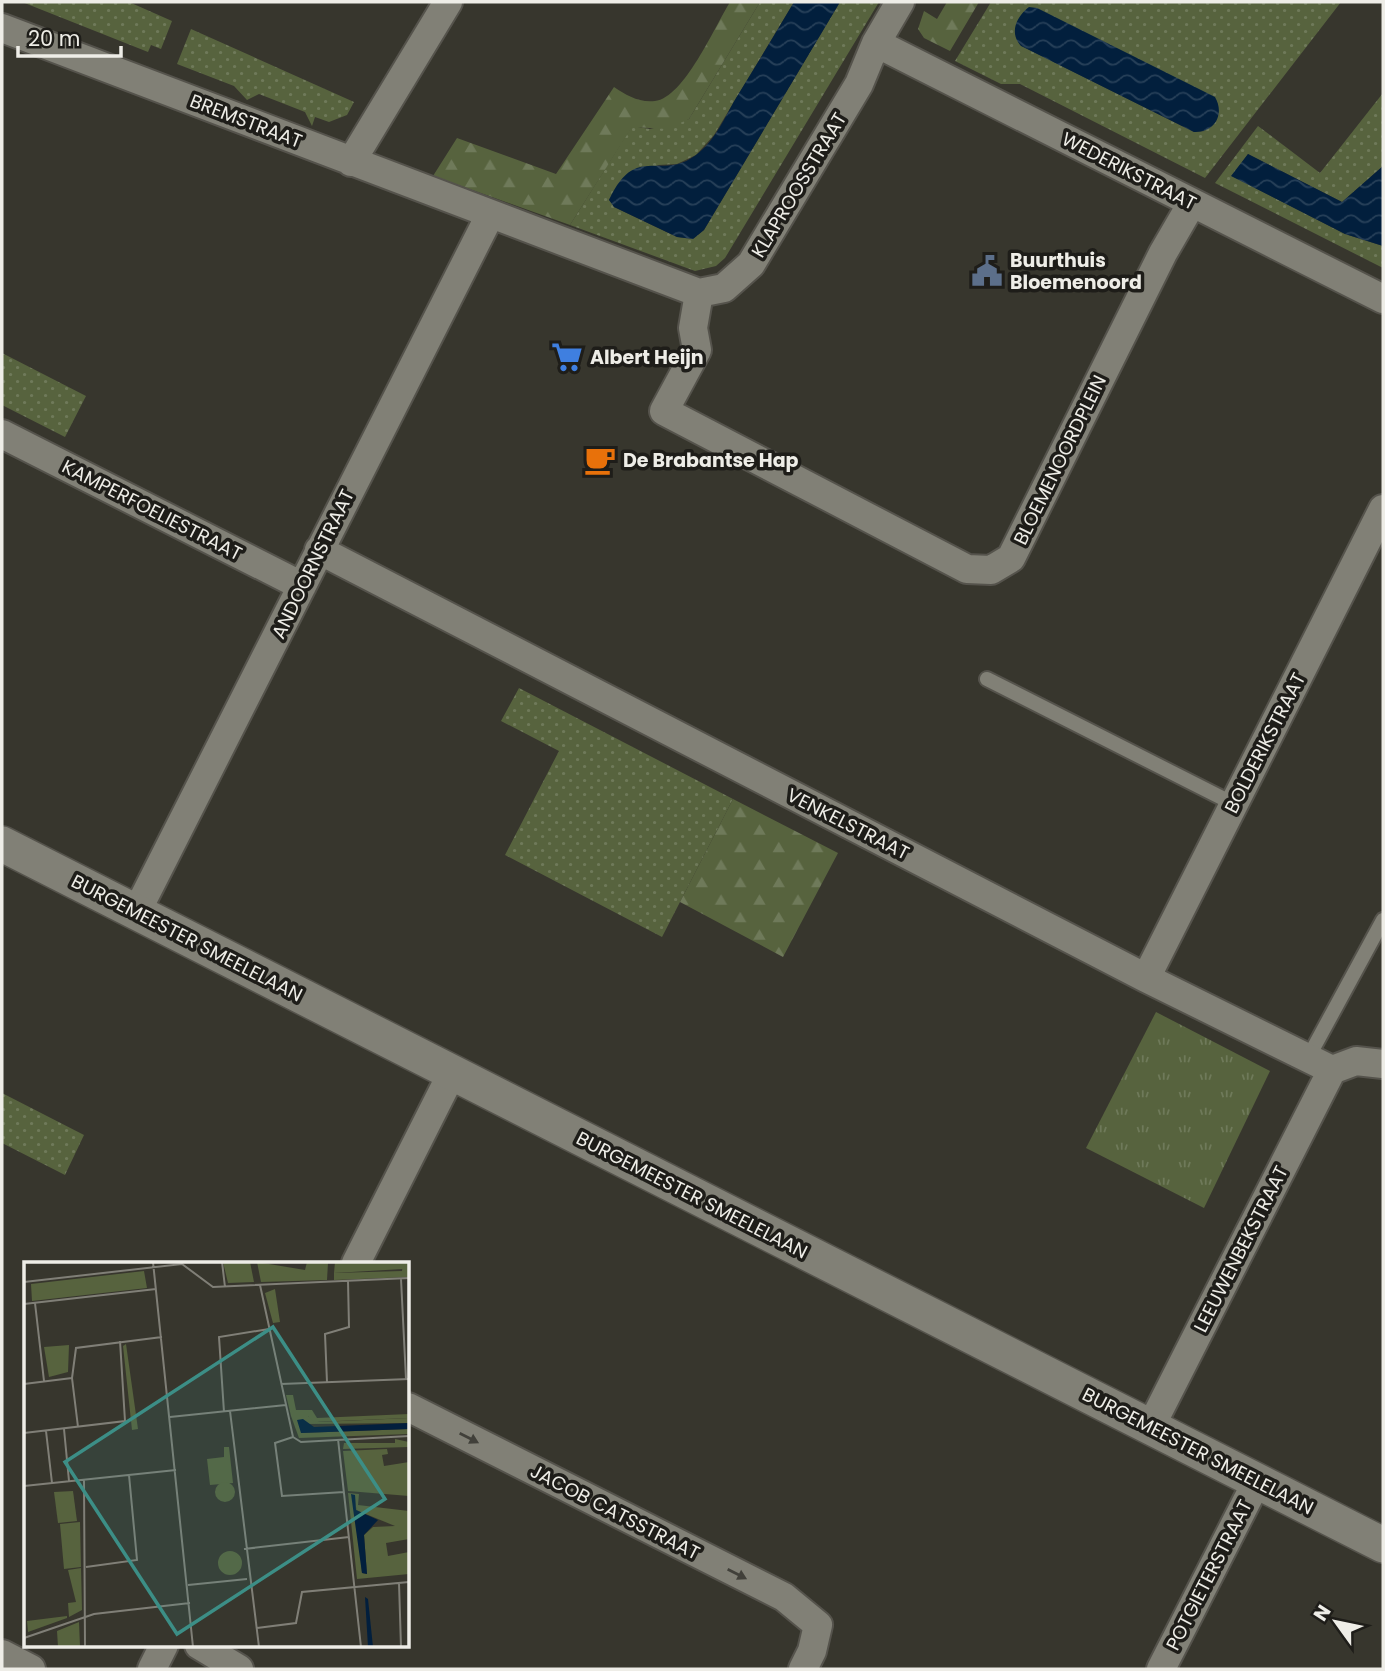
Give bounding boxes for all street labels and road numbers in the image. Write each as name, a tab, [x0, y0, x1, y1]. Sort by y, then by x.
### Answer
street label: BREMSTRAAT	[186, 87, 306, 155]
street label: KLAPROOSSTRAAT	[745, 107, 853, 263]
street label: WEDERIKSTRAAT	[1057, 125, 1201, 217]
street label: BLOEMENOORDPLEIN	[1007, 371, 1113, 549]
street label: KAMPERFOELIESTRAAT	[57, 453, 247, 567]
street label: ANDOORNSTRAAT	[265, 485, 361, 643]
street label: BOLDERIKSTRAAT	[1218, 668, 1312, 818]
street label: VENKELSTRAAT	[782, 782, 914, 866]
street label: BURGEMEESTER SMEELELAAN	[67, 868, 307, 1008]
street label: BURGEMEESTER SMEELELAAN	[572, 1125, 812, 1265]
street label: LEEUWENBEKSTRAAT	[1187, 1161, 1295, 1337]
street label: BURGEMEESTER SMEELELAAN	[1078, 1381, 1318, 1521]
street label: JACOB CATSSTRAAT	[526, 1458, 704, 1566]
street label: POTGIETERSTRAAT	[1159, 1495, 1259, 1655]

